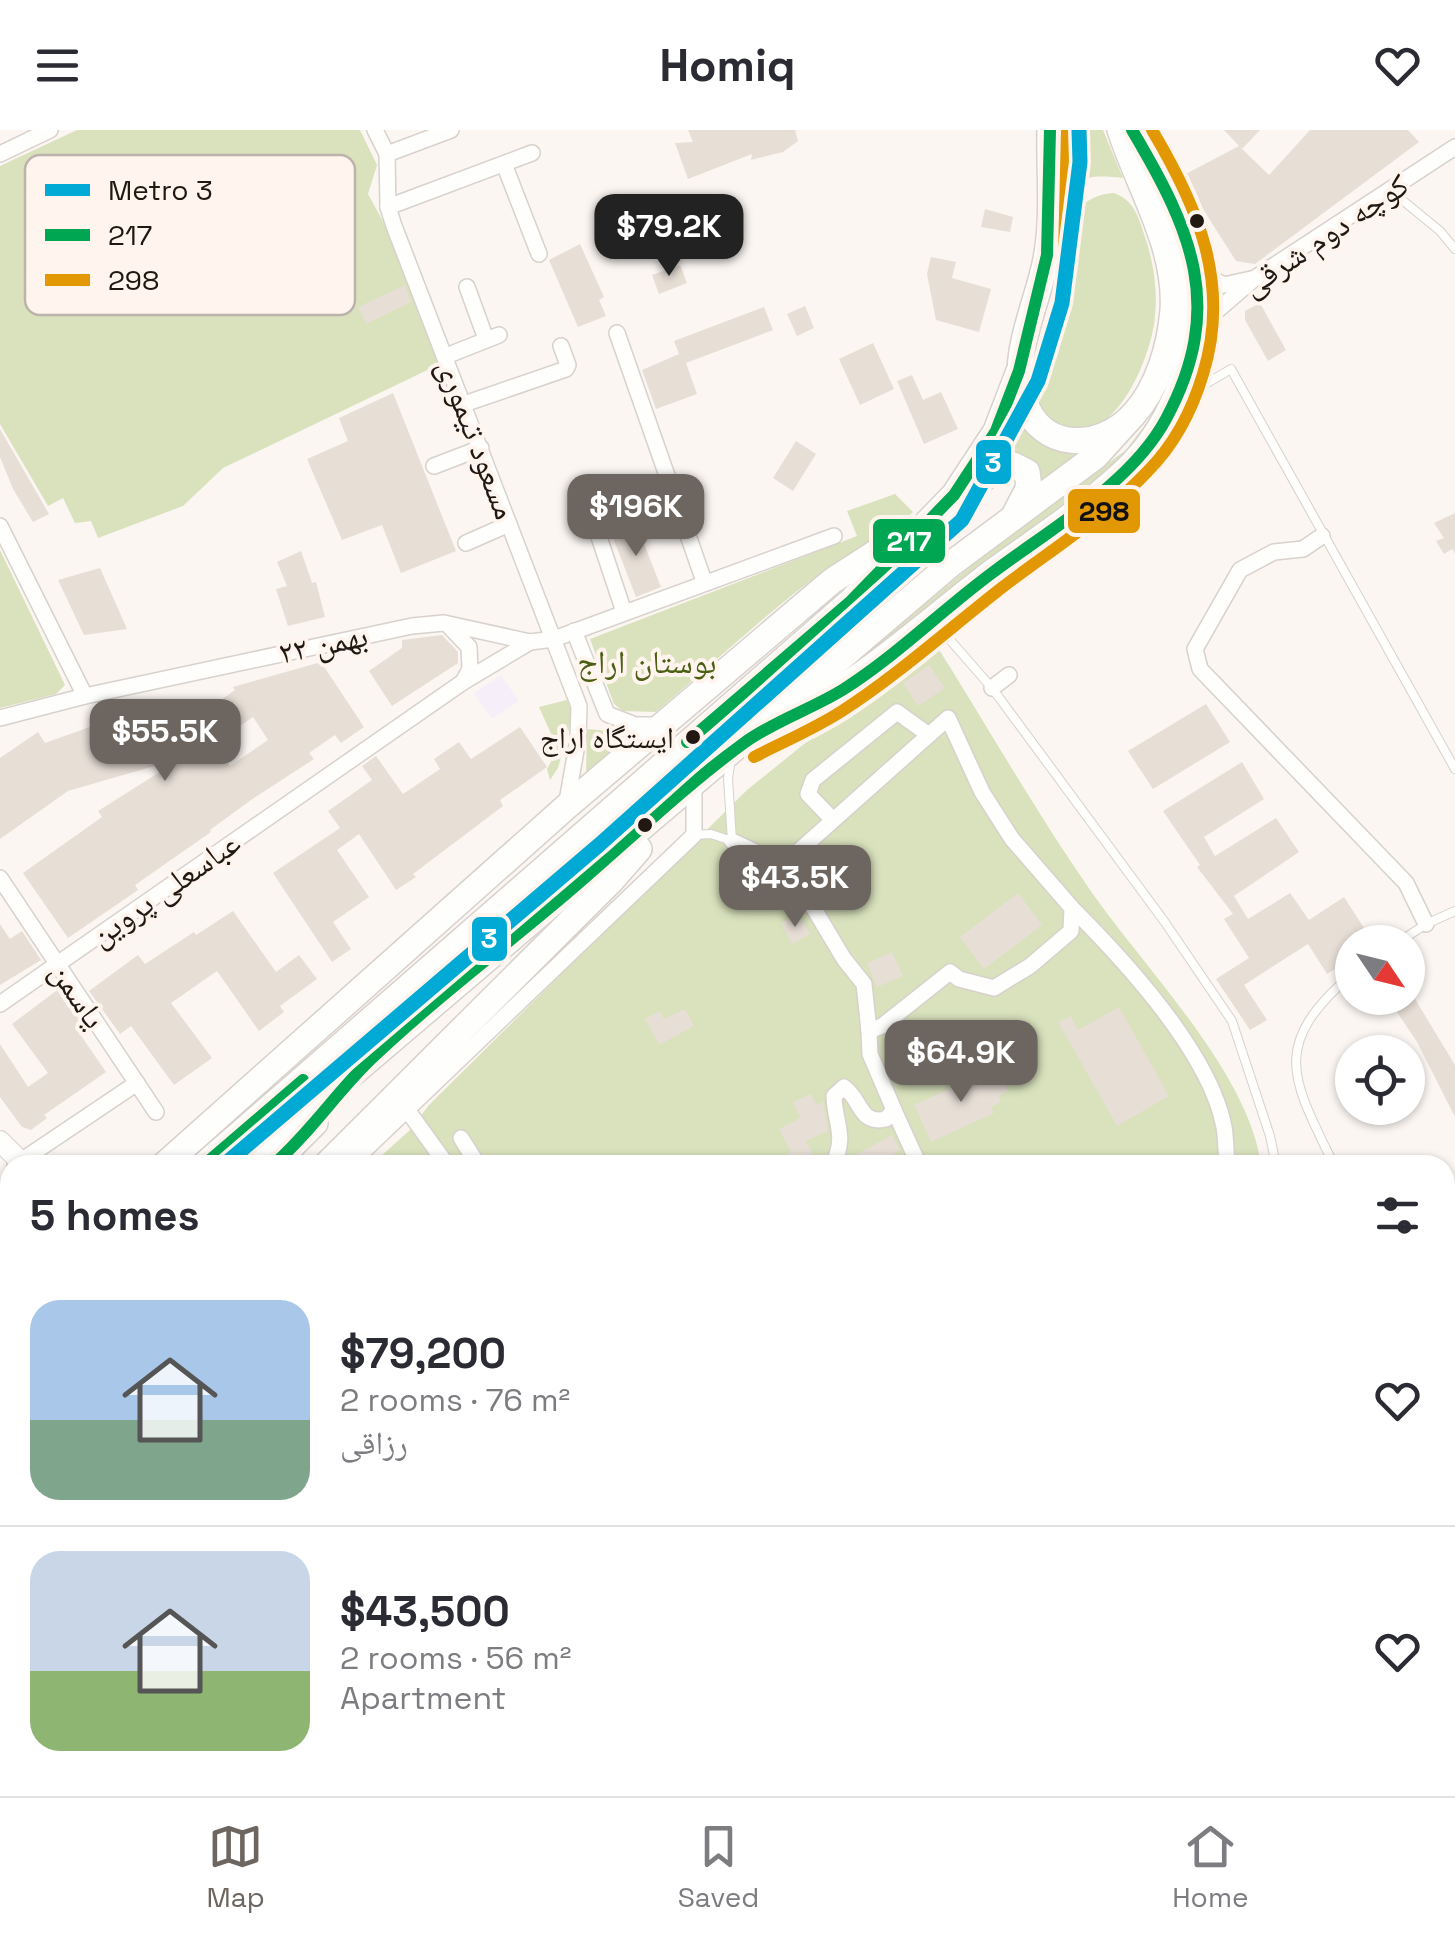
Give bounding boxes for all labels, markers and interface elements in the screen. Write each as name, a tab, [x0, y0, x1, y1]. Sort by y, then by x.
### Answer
text: Homiq	[659, 37, 796, 94]
icon: menu	[30, 38, 85, 93]
icon: heart	[1370, 38, 1425, 93]
legend	[25, 155, 355, 315]
street label: کوچه دوم شرقی	[1234, 165, 1417, 306]
text: Metro 3	[108, 172, 213, 208]
pin: $79.2K	[588, 194, 750, 279]
text: $79.2K	[616, 206, 722, 246]
unlabelled marker	[1187, 211, 1207, 231]
text: 217	[108, 217, 152, 253]
text: 298	[108, 262, 159, 298]
street label: مسعود تیموری	[428, 353, 526, 525]
line badge: 3	[974, 438, 1013, 486]
text: 3	[984, 444, 1002, 480]
pin: $196K	[566, 474, 706, 559]
text: $196K	[589, 486, 683, 526]
line badge: 298	[1066, 487, 1142, 535]
text: 298	[1079, 493, 1130, 529]
line badge: 217	[871, 517, 947, 565]
text: 217	[887, 523, 931, 559]
street label: ۲۲ بهمن	[275, 615, 371, 673]
park label: بوستان اراج	[577, 642, 717, 682]
pin: $55.5K	[84, 699, 246, 784]
text: $55.5K	[112, 711, 218, 751]
place label: ایستگاه اراج	[540, 718, 674, 757]
marker: ایستگاه اراج	[683, 727, 703, 747]
unlabelled marker	[635, 815, 655, 835]
street label: عباسعلی پروین	[82, 823, 248, 955]
pin: $43.5K	[714, 845, 876, 930]
text: $43.5K	[741, 857, 849, 897]
line badge: 3	[470, 915, 509, 963]
text: 3	[480, 920, 498, 956]
north arrow	[1335, 925, 1425, 1015]
map controls	[1335, 925, 1425, 1125]
street label: یاسمن	[41, 954, 115, 1036]
pin: $64.9K	[880, 1020, 1042, 1105]
text: $64.9K	[907, 1032, 1015, 1072]
button: locate	[1335, 1035, 1425, 1125]
icon: filters	[1370, 1188, 1425, 1243]
text: 5 homes	[30, 1189, 200, 1242]
text: $79,200	[340, 1327, 506, 1380]
icon: home	[110, 1340, 230, 1460]
icon: heart	[1370, 1373, 1425, 1428]
text: 2 rooms · 76 m²	[340, 1380, 570, 1420]
text: رزاقی	[340, 1423, 408, 1463]
text: $43,500	[340, 1585, 510, 1638]
icon: home	[110, 1591, 230, 1711]
icon: heart	[1370, 1624, 1425, 1679]
text: 2 rooms · 56 m²	[340, 1638, 572, 1678]
text: Apartment	[340, 1678, 506, 1718]
tab: Map	[206, 1819, 265, 1915]
tab: Saved	[678, 1819, 759, 1915]
tab: Home	[1172, 1819, 1249, 1915]

